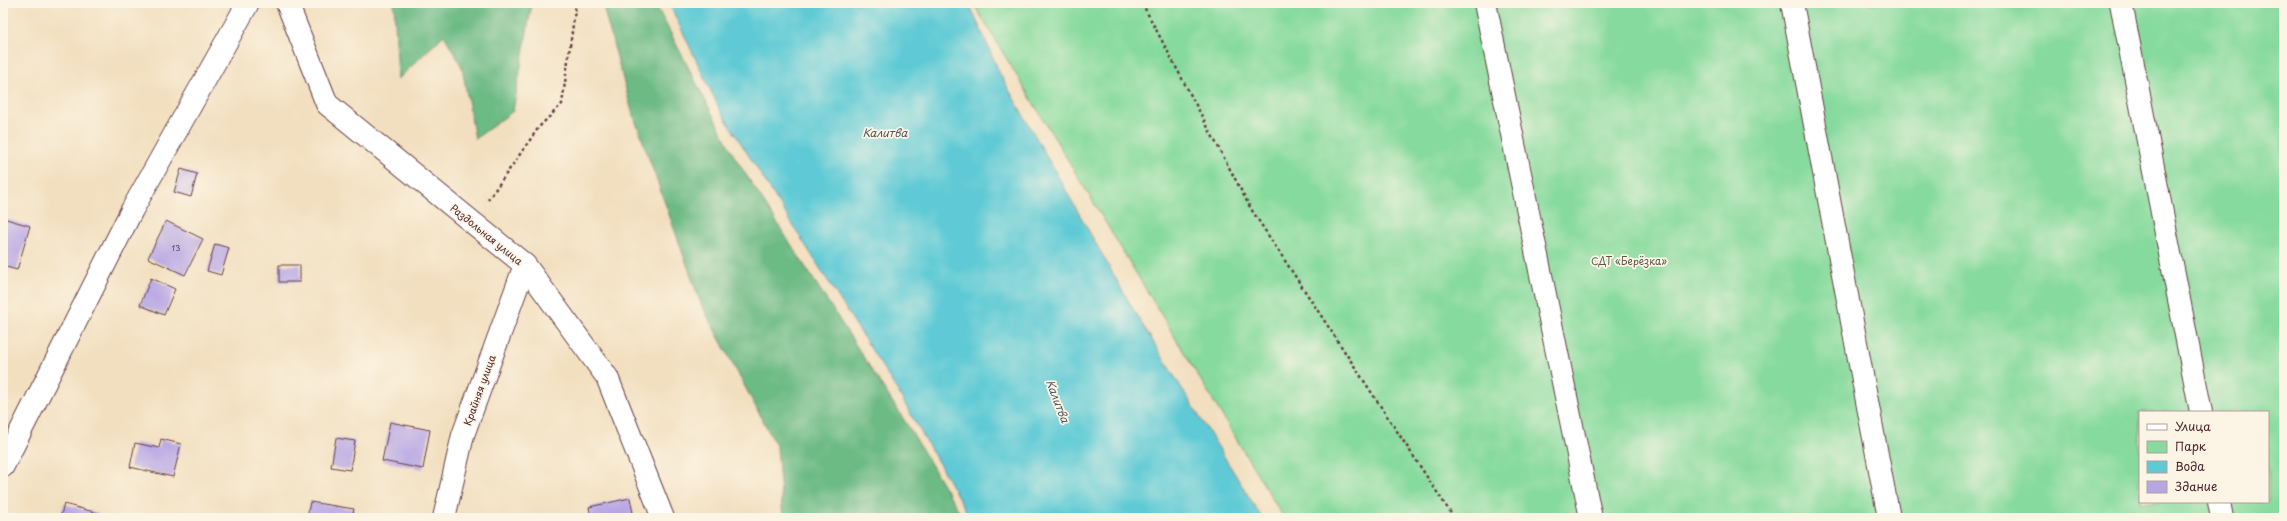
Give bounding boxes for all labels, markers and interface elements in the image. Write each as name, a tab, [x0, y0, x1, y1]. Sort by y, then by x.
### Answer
water label: Калитва	[862, 124, 909, 141]
street label: Раздольная улица	[448, 200, 527, 268]
house number: 13	[172, 242, 180, 254]
park label: СДТ «Берёзка»	[1591, 253, 1667, 268]
street label: Крайняя улица	[459, 352, 499, 428]
water label: Калитва	[1042, 377, 1074, 426]
legend	[2139, 411, 2269, 503]
text: Улица	[2175, 417, 2211, 435]
text: Парк	[2175, 437, 2207, 455]
text: Вода	[2175, 457, 2205, 475]
text: Здание	[2175, 477, 2217, 495]

